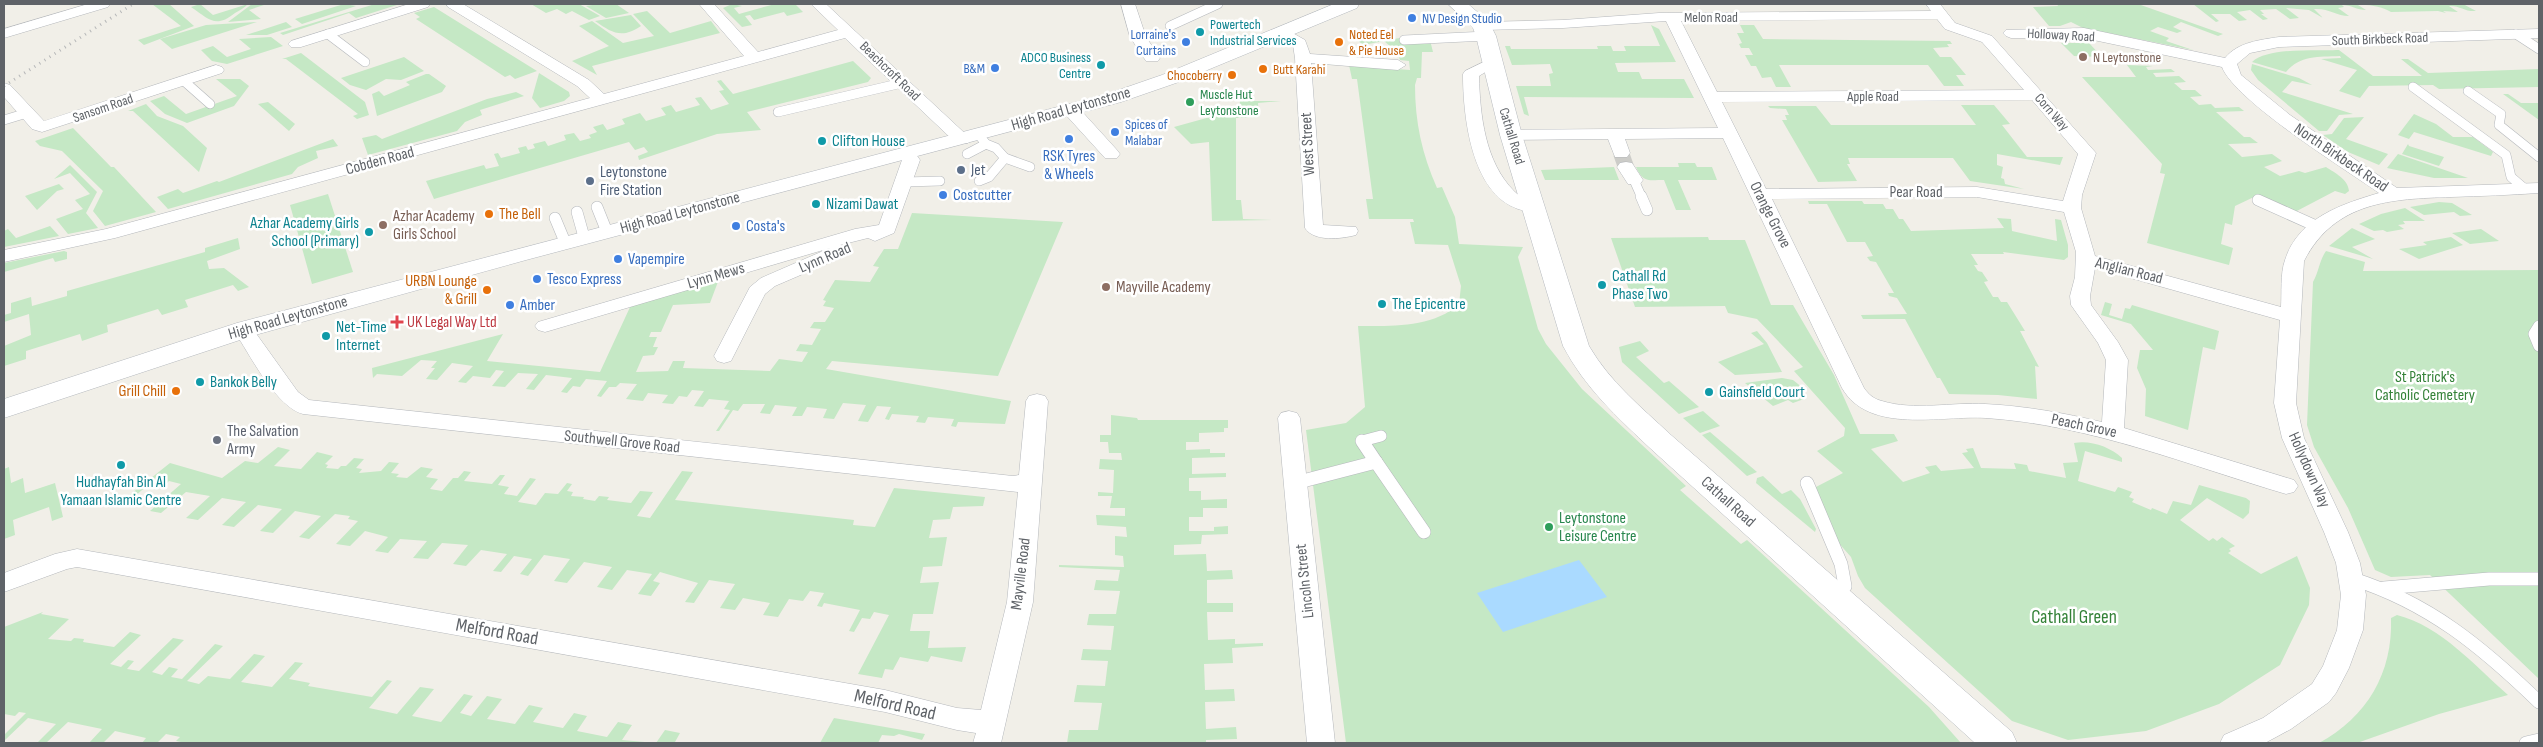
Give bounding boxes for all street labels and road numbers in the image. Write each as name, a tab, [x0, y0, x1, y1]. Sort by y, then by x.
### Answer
street label: Melon Road	[1684, 9, 1738, 26]
street label: Holloway Road	[2027, 25, 2095, 45]
street label: South Birkbeck Road	[2332, 29, 2429, 49]
street label: Beachcroft Road	[856, 38, 924, 104]
street label: High Road Leytonstone	[1009, 83, 1133, 135]
street label: Apple Road	[1846, 88, 1899, 105]
street label: Sansom Road	[71, 90, 136, 126]
street label: Corn Way	[2031, 90, 2073, 135]
street label: Cathall Road	[1495, 106, 1529, 167]
street label: West Street	[1297, 112, 1319, 176]
street label: North Birkbeck Road	[2290, 120, 2392, 196]
street label: Cobden Road	[344, 143, 416, 179]
street label: Orange Grove	[1745, 179, 1795, 251]
street label: Pear Road	[1889, 183, 1943, 202]
street label: High Road Leytonstone	[618, 188, 742, 238]
street label: Lynn Road	[796, 239, 854, 277]
street label: Anglian Road	[2092, 253, 2165, 289]
street label: Lynn Mews	[685, 259, 747, 293]
street label: High Road Leytonstone	[226, 292, 350, 344]
street label: Peach Grove	[2050, 410, 2118, 442]
street label: Southwell Grove Road	[563, 426, 681, 458]
street label: Hollydown Way	[2284, 429, 2334, 511]
street label: Cathall Road	[1697, 473, 1759, 531]
street label: Mayville Road	[1007, 537, 1035, 611]
street label: Lincoln Street	[1292, 543, 1318, 619]
street label: Melford Road	[454, 613, 540, 651]
street label: Melford Road	[852, 684, 938, 726]

